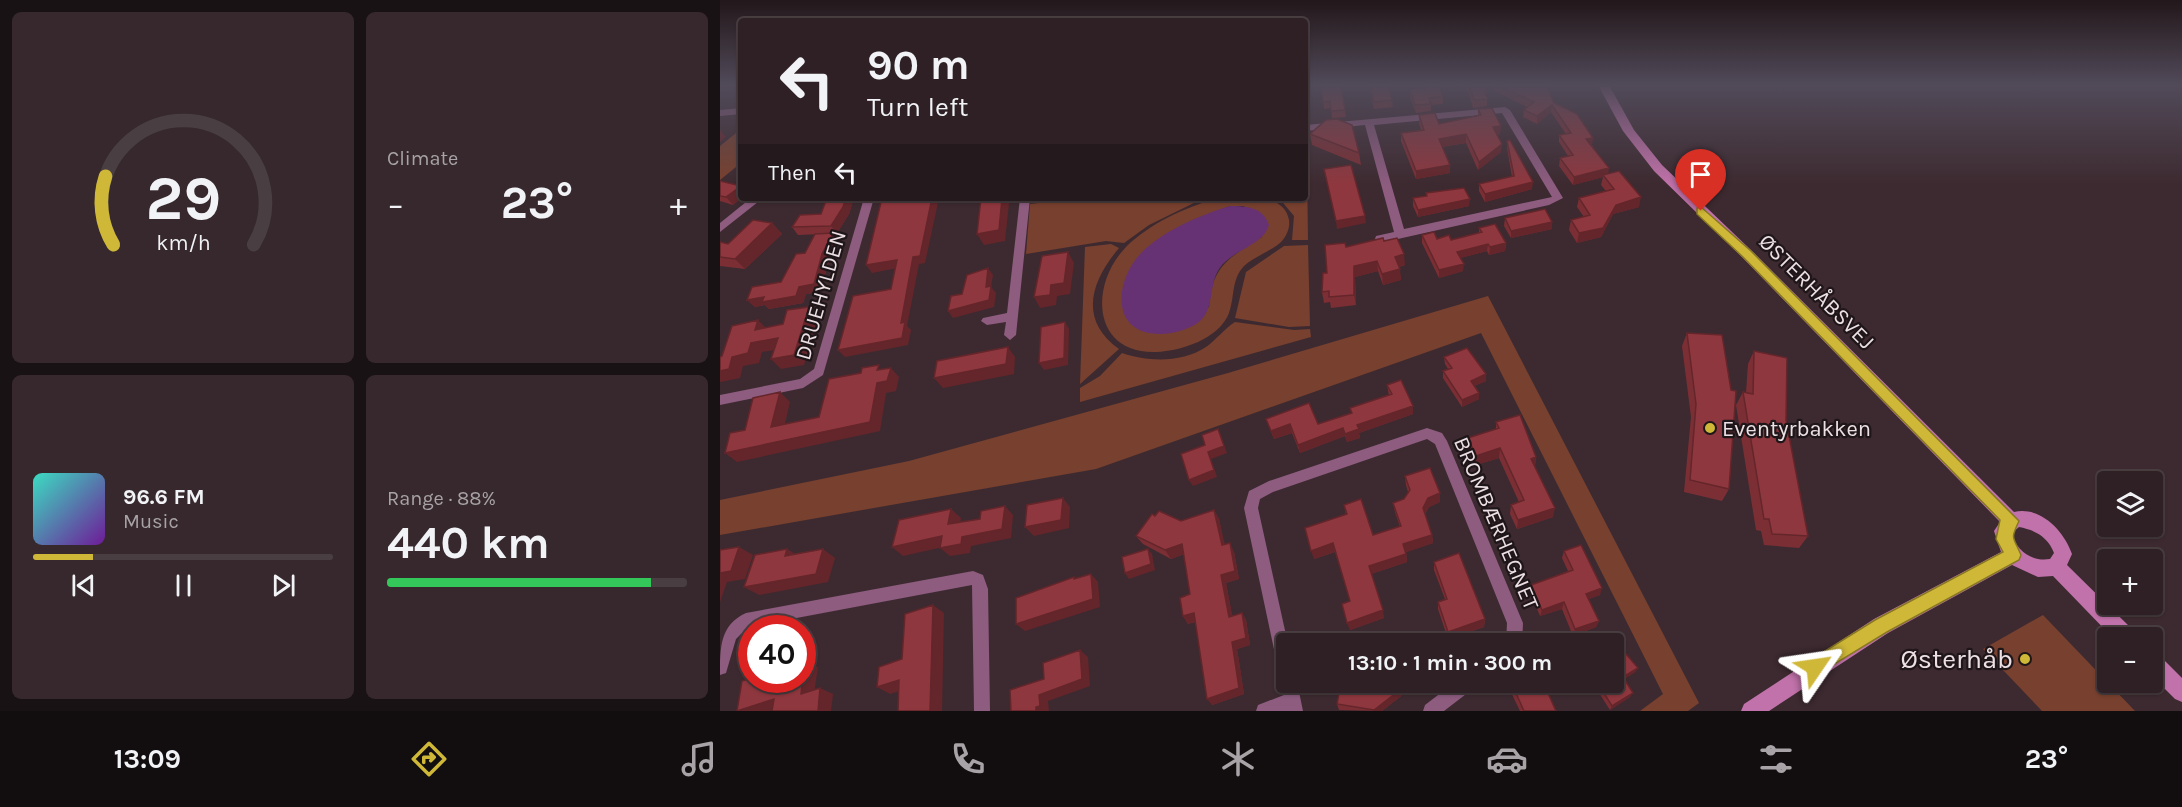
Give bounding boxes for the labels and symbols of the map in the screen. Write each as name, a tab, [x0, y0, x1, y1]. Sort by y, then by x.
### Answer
pin	[1675, 149, 1726, 211]
street label: DRUEHYLDEN	[790, 227, 852, 363]
street label: ØSTERHÅBSVEJ	[1753, 228, 1880, 355]
place label: Eventyrbakken	[1722, 416, 1871, 442]
marker: Eventyrbakken	[1703, 421, 1717, 435]
street label: BROMBÆRHEGNET	[1448, 433, 1544, 614]
speed limit sign: 40	[738, 615, 816, 693]
position arrow	[1783, 635, 1847, 699]
place label: Østerhåb	[1900, 643, 2013, 675]
marker: Østerhåb	[2018, 652, 2032, 666]

